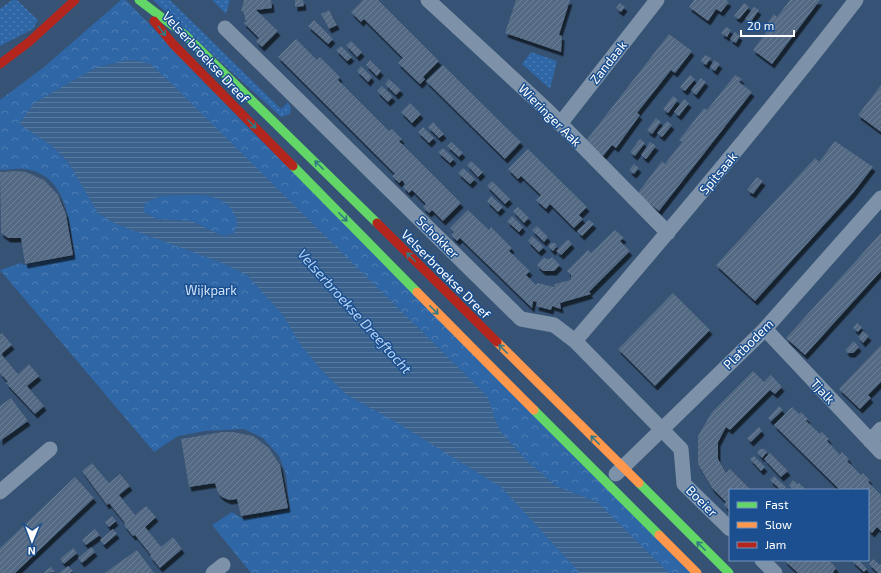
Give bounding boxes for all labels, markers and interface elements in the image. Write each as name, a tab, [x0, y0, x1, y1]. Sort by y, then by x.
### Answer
street label: Velserbroekse Dreef	[159, 8, 253, 107]
scale bar	[741, 12, 794, 38]
text: 20 m	[747, 18, 774, 32]
one-way arrow	[158, 25, 166, 36]
street label: Zandaak	[586, 37, 630, 87]
street label: Wieringer Aak	[515, 80, 585, 150]
one-way arrow	[247, 119, 257, 129]
street label: Spitsaak	[696, 148, 741, 197]
one-way arrow	[314, 160, 324, 170]
one-way arrow	[338, 212, 348, 222]
street label: Schokker	[413, 212, 463, 262]
street label: Velserbroekse Dreef	[398, 226, 495, 323]
water label: Velserbroekse Dreeftocht	[294, 245, 416, 377]
one-way arrow	[406, 252, 416, 262]
park label: Wijkpark	[185, 282, 237, 298]
one-way arrow	[429, 305, 439, 315]
street label: Platbodem	[720, 316, 776, 372]
one-way arrow	[498, 344, 508, 354]
street label: Tjalk	[807, 375, 839, 407]
one-way arrow	[590, 435, 600, 445]
street label: Boeier	[683, 482, 721, 520]
legend	[729, 489, 869, 561]
text: Fast	[765, 497, 789, 511]
text: Slow	[765, 517, 792, 531]
north arrow	[12, 521, 52, 561]
text: Jam	[765, 537, 786, 551]
one-way arrow	[696, 541, 706, 550]
text: N	[28, 545, 36, 558]

